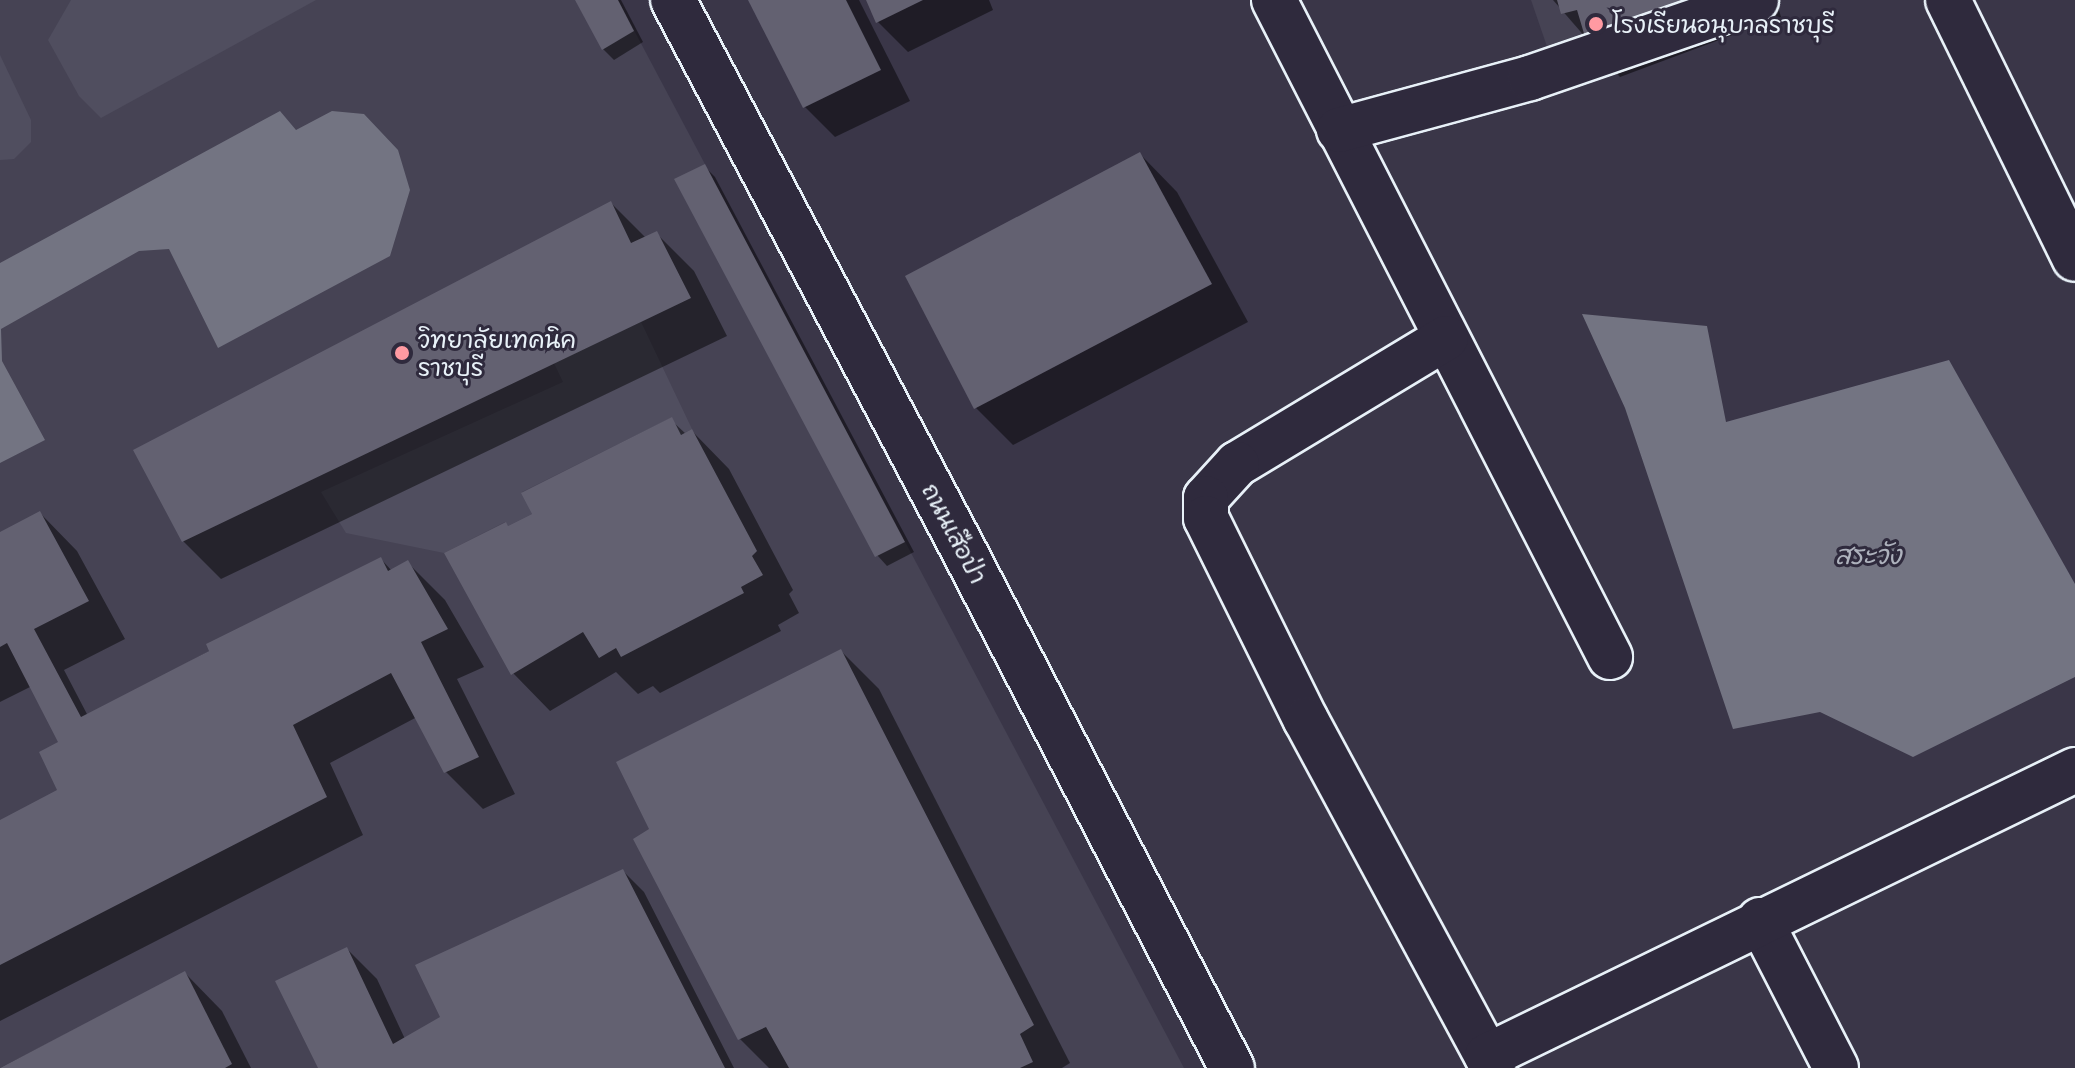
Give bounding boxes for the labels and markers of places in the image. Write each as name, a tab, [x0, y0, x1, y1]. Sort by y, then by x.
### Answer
place label: โรงเรียนอนุบาลราชบุรี	[1612, 10, 1834, 38]
marker: โรงเรียนอนุบาลราชบุรี	[1587, 15, 1605, 33]
place label: วิทยาลัยเทคนิค ราชบุรี	[418, 325, 576, 381]
marker: วิทยาลัยเทคนิค ราชบุรี	[393, 344, 411, 362]

